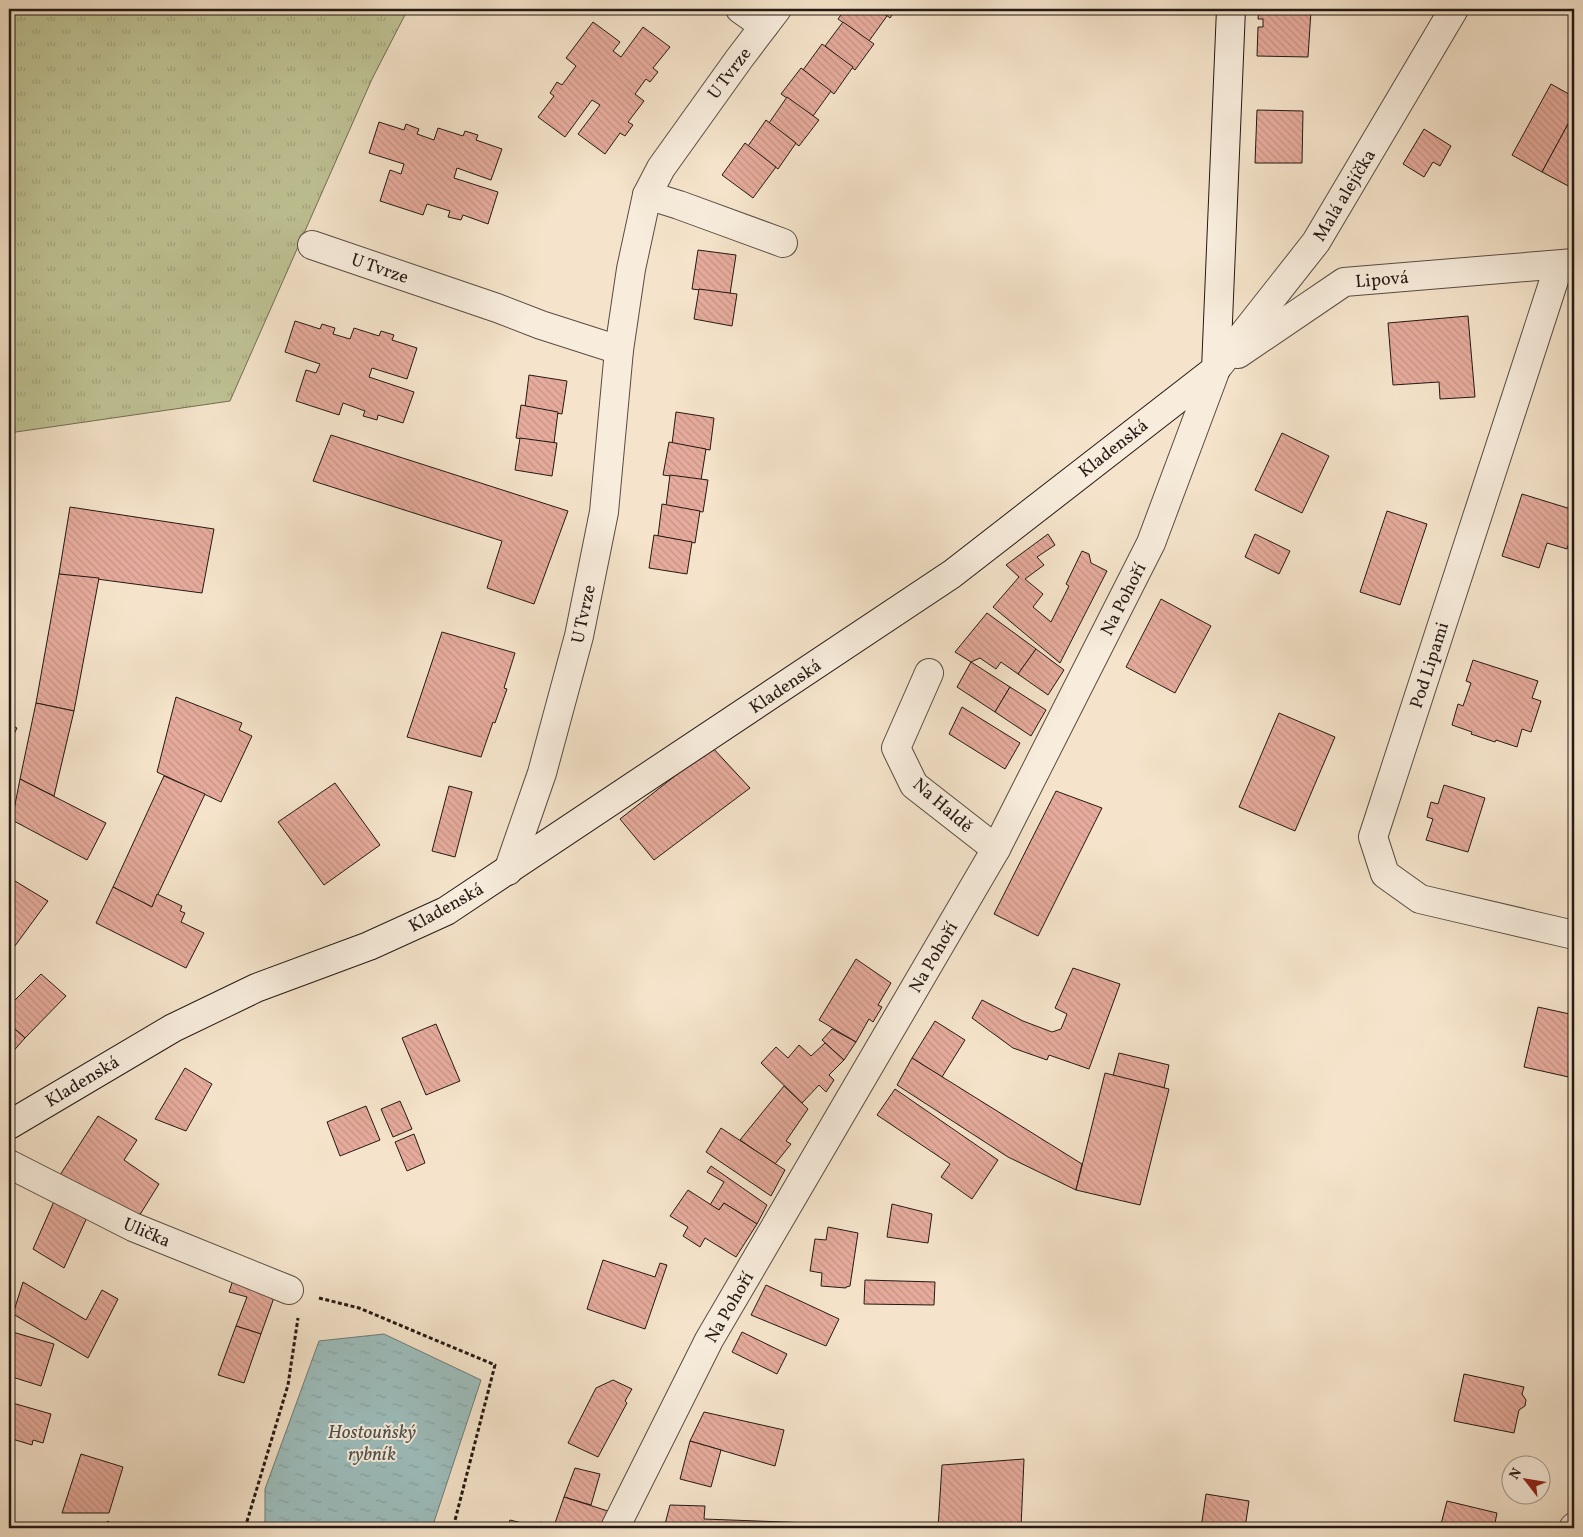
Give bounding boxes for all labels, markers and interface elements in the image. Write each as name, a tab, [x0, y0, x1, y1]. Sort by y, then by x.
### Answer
street label: U Tvrze	[702, 43, 758, 105]
street label: Malá alejíčka	[1308, 145, 1383, 247]
street label: U Tvrze	[347, 248, 412, 291]
street label: Lipová	[1354, 266, 1410, 295]
street label: Kladenská	[1074, 414, 1154, 484]
street label: Na Pohoří	[1095, 558, 1154, 640]
street label: U Tvrze	[566, 583, 603, 646]
street label: Pod Lipami	[1405, 619, 1456, 712]
street label: Kladenská	[745, 654, 827, 721]
street label: Na Haldě	[906, 773, 978, 839]
street label: Kladenská	[405, 877, 489, 939]
street label: Na Pohoří	[904, 917, 965, 998]
street label: Kladenská	[41, 1050, 125, 1114]
street label: Ulička	[119, 1212, 174, 1255]
street label: Na Pohoří	[700, 1267, 761, 1348]
water label: Hostouňský rybník	[328, 1420, 417, 1468]
north arrow	[1500, 1454, 1550, 1504]
text: N	[1505, 1465, 1527, 1483]

